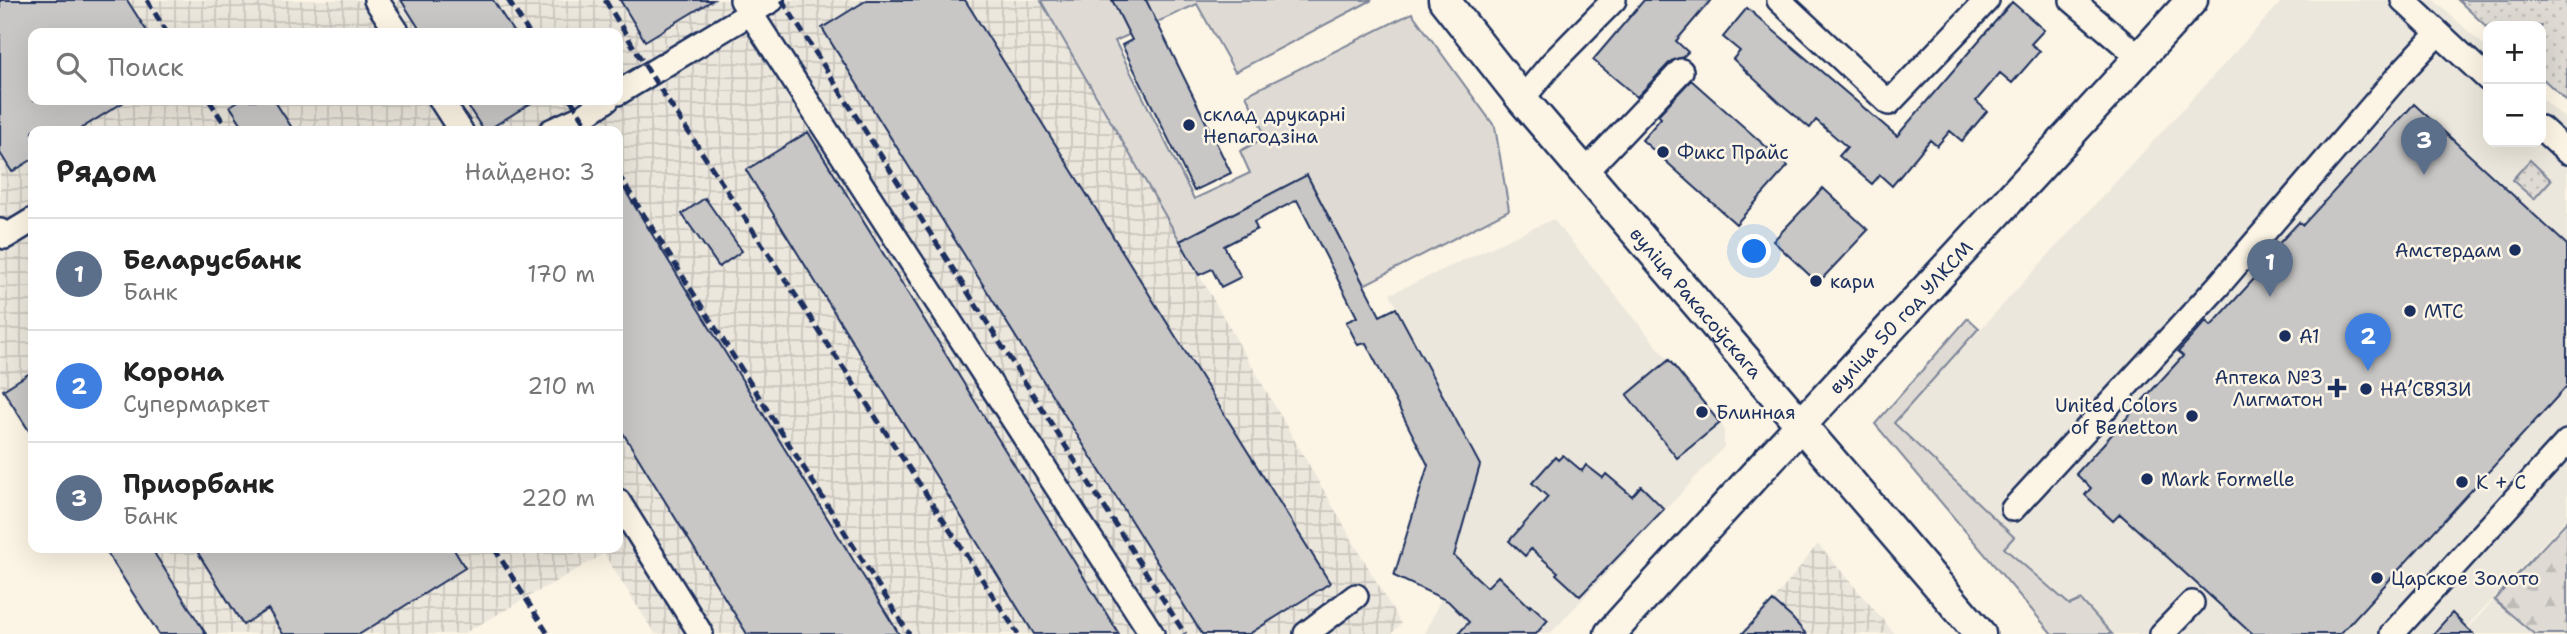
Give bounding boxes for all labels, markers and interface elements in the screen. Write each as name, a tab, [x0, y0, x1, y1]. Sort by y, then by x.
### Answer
map controls	[2483, 21, 2546, 147]
button: +	[2483, 21, 2546, 84]
search box	[28, 28, 623, 105]
icon: search	[52, 48, 90, 86]
text: Поиск	[108, 49, 184, 84]
button: −	[2483, 84, 2546, 147]
place label: склад друкарні Непагодзіна	[1203, 102, 1346, 149]
marker: склад друкарні Непагодзіна	[1181, 117, 1197, 133]
pin: 3	[2401, 117, 2447, 175]
place label: Фикс Прайс	[1677, 140, 1789, 165]
marker: Фикс Прайс	[1655, 144, 1671, 160]
text: Рядом	[56, 151, 156, 192]
text: Найдено: 3	[465, 157, 595, 187]
street label: вуліца Ракасоўскага	[1624, 222, 1768, 384]
your location	[1737, 234, 1771, 268]
street label: вуліца 50 год УЛКСМ	[1823, 235, 1978, 399]
place label: Амстердам	[2395, 238, 2501, 263]
pin: 1	[2247, 239, 2293, 297]
text: Беларусбанк	[123, 242, 302, 277]
marker: Амстердам	[2507, 242, 2523, 258]
text: 1	[74, 259, 84, 289]
text: 170 m	[527, 259, 595, 289]
place label: кари	[1830, 269, 1875, 294]
marker: кари	[1808, 273, 1824, 289]
text: Банк	[123, 277, 178, 307]
place label: МТС	[2424, 299, 2464, 324]
marker: МТС	[2402, 303, 2418, 319]
pin: 2	[2345, 313, 2391, 371]
place label: A1	[2299, 324, 2320, 349]
marker: A1	[2277, 328, 2293, 344]
text: Корона	[123, 354, 224, 389]
place label: Аптека №3 Лигматон	[2215, 365, 2323, 412]
text: 2	[71, 371, 87, 401]
text: 210 m	[527, 371, 595, 401]
place label: НАʼСВЯЗИ	[2380, 377, 2472, 402]
marker: Аптека №3 Лигматон	[2329, 380, 2345, 396]
marker: НАʼСВЯЗИ	[2358, 381, 2374, 397]
text: Супермаркет	[123, 389, 270, 419]
place label: United Colors of Benetton	[2055, 393, 2178, 440]
place label: Блинная	[1716, 400, 1796, 425]
marker: Блинная	[1694, 404, 1710, 420]
marker: United Colors of Benetton	[2184, 408, 2200, 424]
text: Приорбанк	[123, 466, 274, 501]
place label: Mark Formelle	[2161, 467, 2295, 492]
place label: К + С	[2476, 470, 2526, 495]
marker: Mark Formelle	[2139, 471, 2155, 487]
marker: К + С	[2454, 474, 2470, 490]
text: 3	[71, 483, 87, 513]
text: 220 m	[521, 483, 595, 513]
text: Банк	[123, 501, 178, 531]
place label: Царское Золото	[2391, 566, 2539, 591]
marker: Царское Золото	[2369, 570, 2385, 586]

